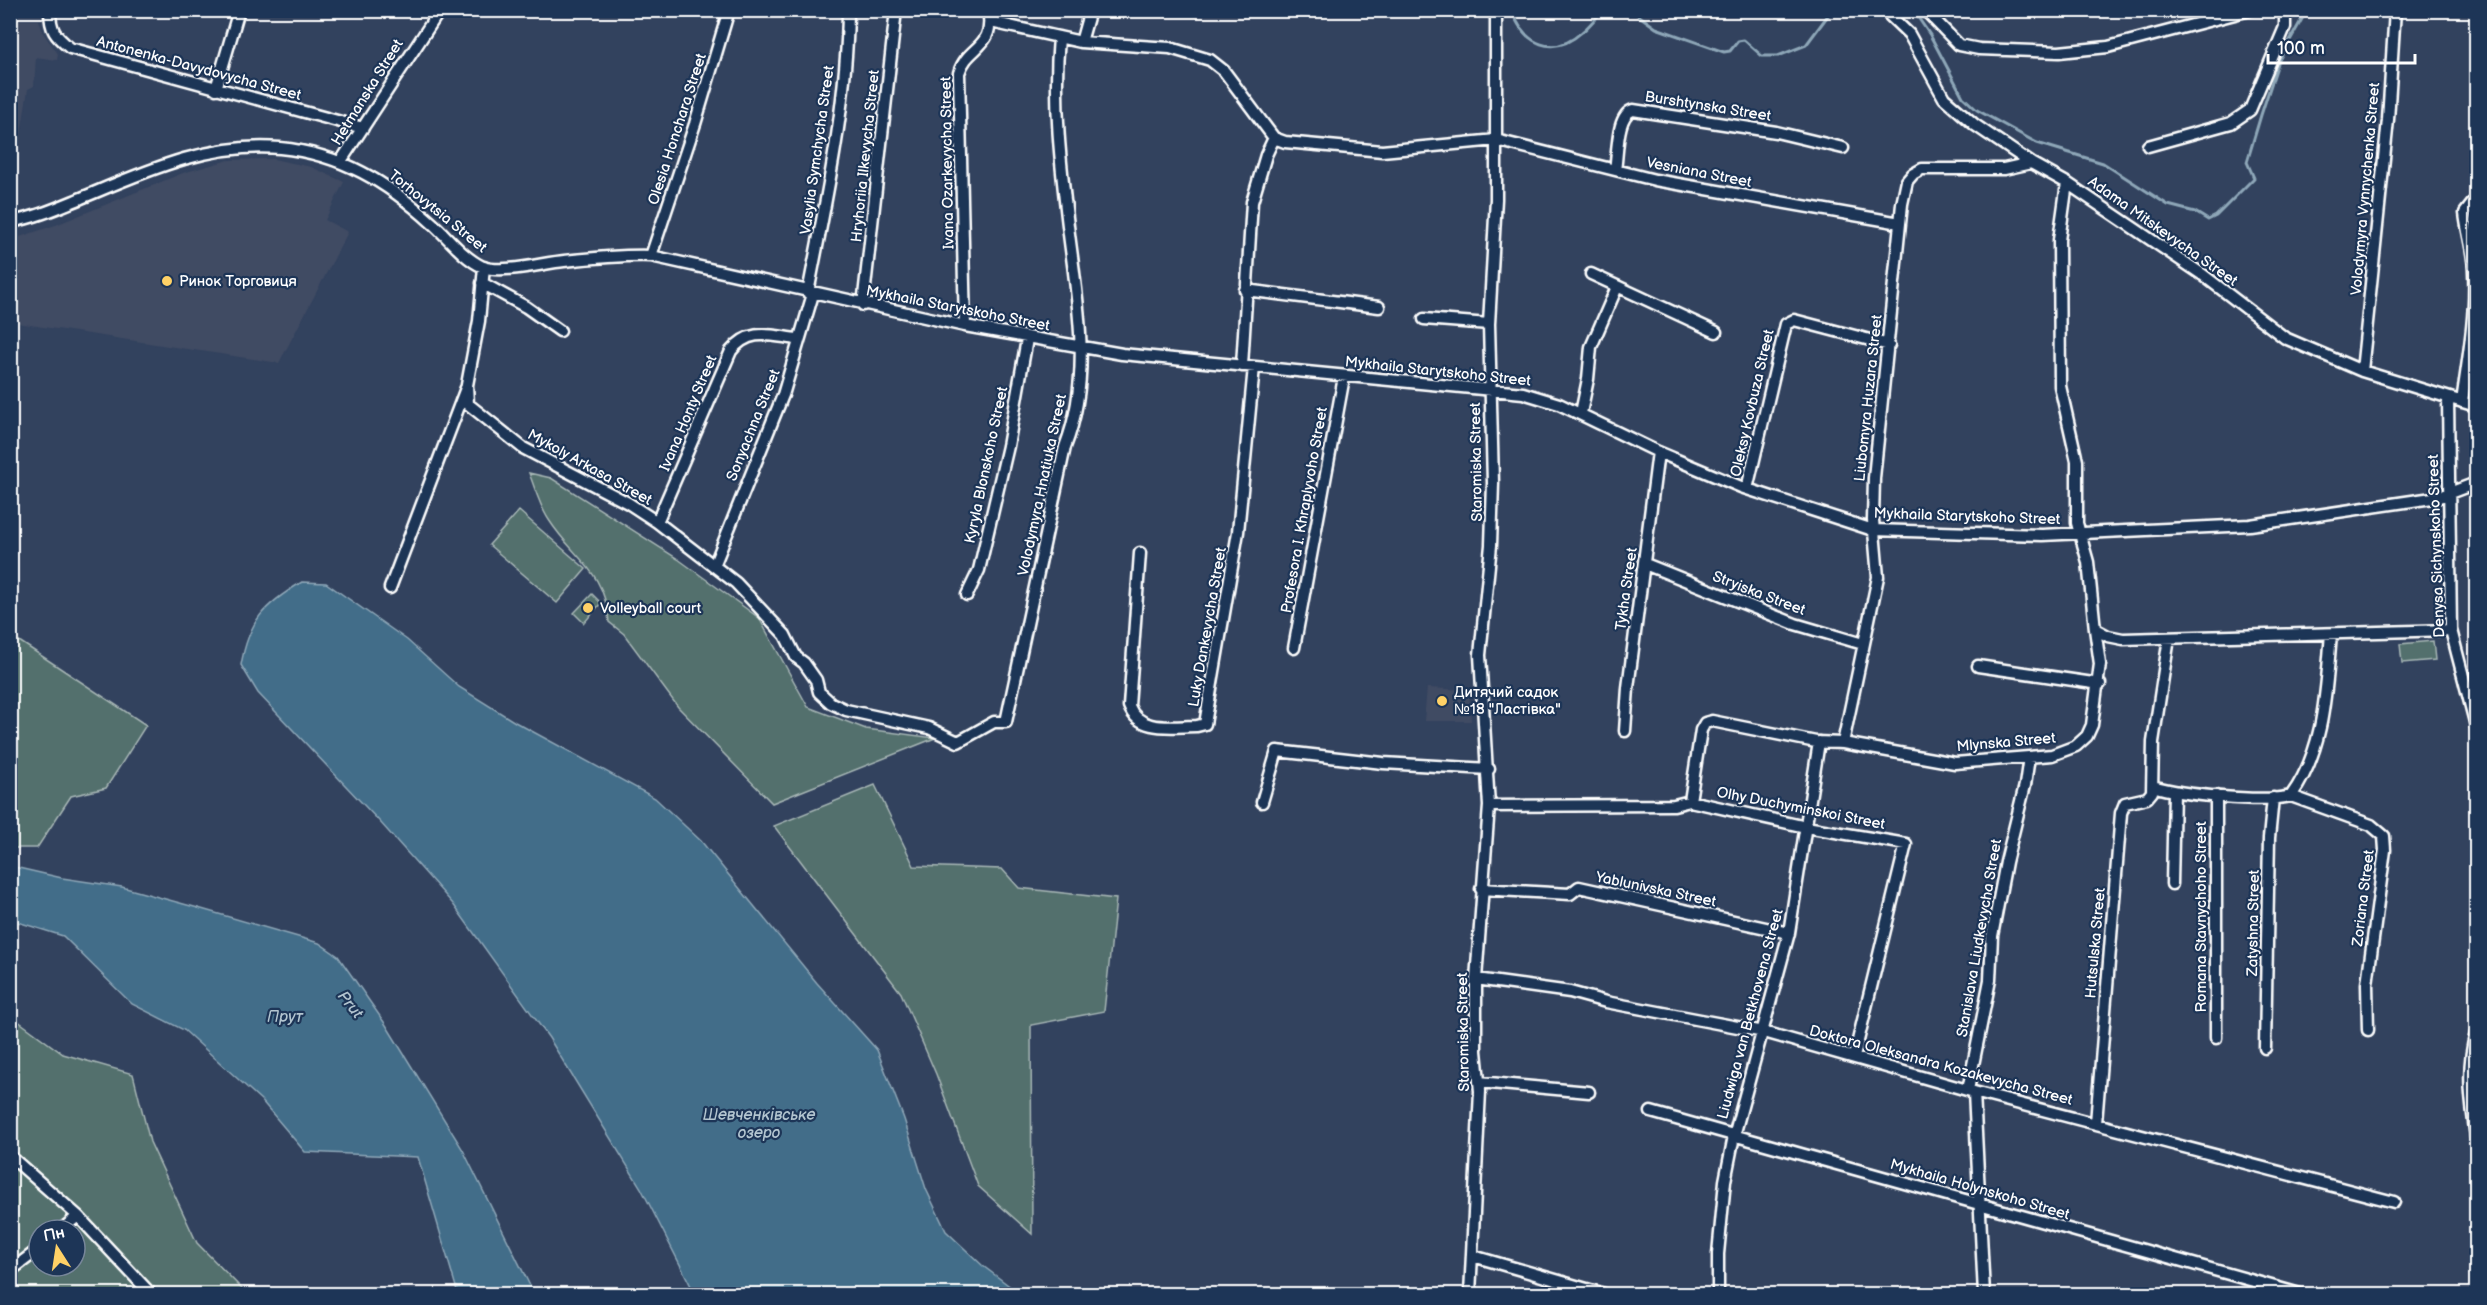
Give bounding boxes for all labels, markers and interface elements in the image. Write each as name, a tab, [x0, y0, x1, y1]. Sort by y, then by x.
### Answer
scale bar	[2268, 27, 2415, 65]
street label: Antonenka-Davydovycha Street	[94, 32, 304, 105]
street label: Hetmanska Street	[327, 35, 408, 149]
text: 100 m	[2277, 38, 2325, 59]
street label: Olesia Honchara Street	[644, 51, 711, 207]
street label: Vasylia Symchycha Street	[796, 64, 839, 236]
street label: Hryhoriia Ilkevycha Street	[847, 69, 884, 243]
street label: Ivana Ozarkevycha Street	[936, 76, 959, 250]
street label: Volodymyra Vynnychenka Street	[2347, 81, 2384, 296]
street label: Burshtynska Street	[1643, 87, 1773, 126]
street label: Vesniana Street	[1645, 153, 1754, 192]
street label: Torhovytsia Street	[385, 166, 491, 257]
street label: Adama Mitskevycha Street	[2084, 172, 2242, 291]
place label: Ринок Торговиця	[179, 272, 297, 291]
marker: Ринок Торговиця	[160, 274, 174, 288]
street label: Mykhaila Starytskoho Street	[864, 281, 1052, 336]
street label: Liubomyra Huzara Street	[1850, 313, 1887, 482]
street label: Oleksy Kovbuza Street	[1726, 327, 1779, 479]
street label: Ivana Honty Street	[655, 352, 722, 474]
street label: Mykhaila Starytskoho Street	[1344, 352, 1532, 391]
street label: Sonyachna Street	[722, 366, 785, 484]
street label: Kyryla Blonskoho Street	[961, 384, 1013, 545]
street label: Volodymyra Hnatiuka Street	[1014, 392, 1071, 578]
street label: Staromiska Street	[1466, 402, 1487, 522]
street label: Profesora I. Khraplyvoho Street	[1277, 405, 1332, 615]
street label: Mykoly Arkasa Street	[524, 425, 656, 510]
street label: Denysa Sichynskoho Street	[2424, 454, 2449, 638]
street label: Mykhaila Starytskoho Street	[1873, 504, 2061, 529]
street label: Luky Dankevycha Street	[1184, 545, 1231, 708]
street label: Tykha Street	[1611, 546, 1642, 632]
street label: Stryiska Street	[1710, 567, 1808, 620]
place label: Volleyball court	[600, 599, 702, 618]
marker: Volleyball court	[581, 601, 595, 615]
place label: Дитячий садок №18 "Ластівка"	[1454, 683, 1561, 719]
marker: Дитячий садок №18 "Ластівка"	[1435, 694, 1449, 708]
street label: Mlynska Street	[1956, 729, 2057, 756]
street label: Olhy Duchyminskoi Street	[1715, 783, 1887, 834]
street label: Romana Stavnychoho Street	[2192, 821, 2211, 1013]
street label: Stanislava Liudkevycha Street	[1953, 837, 2006, 1039]
street label: Zoriana Street	[2348, 848, 2379, 948]
street label: Yablunivska Street	[1593, 867, 1718, 912]
street label: Zatyshna Street	[2243, 869, 2264, 977]
street label: Hutsulska Street	[2081, 887, 2110, 999]
street label: Liudwiga van Betkhovena Street	[1713, 906, 1788, 1121]
street label: Staromiska Street	[1453, 972, 1474, 1092]
water label: Prut	[333, 987, 367, 1023]
water label: Прут	[267, 1008, 304, 1027]
street label: Doktora Oleksandra Kozakevycha Street	[1807, 1021, 2075, 1110]
water label: Шевченківське озеро	[702, 1106, 816, 1143]
street label: Mykhaila Holynskoho Street	[1888, 1155, 2072, 1224]
north arrow	[27, 1218, 87, 1278]
text: Пн	[42, 1223, 67, 1246]

